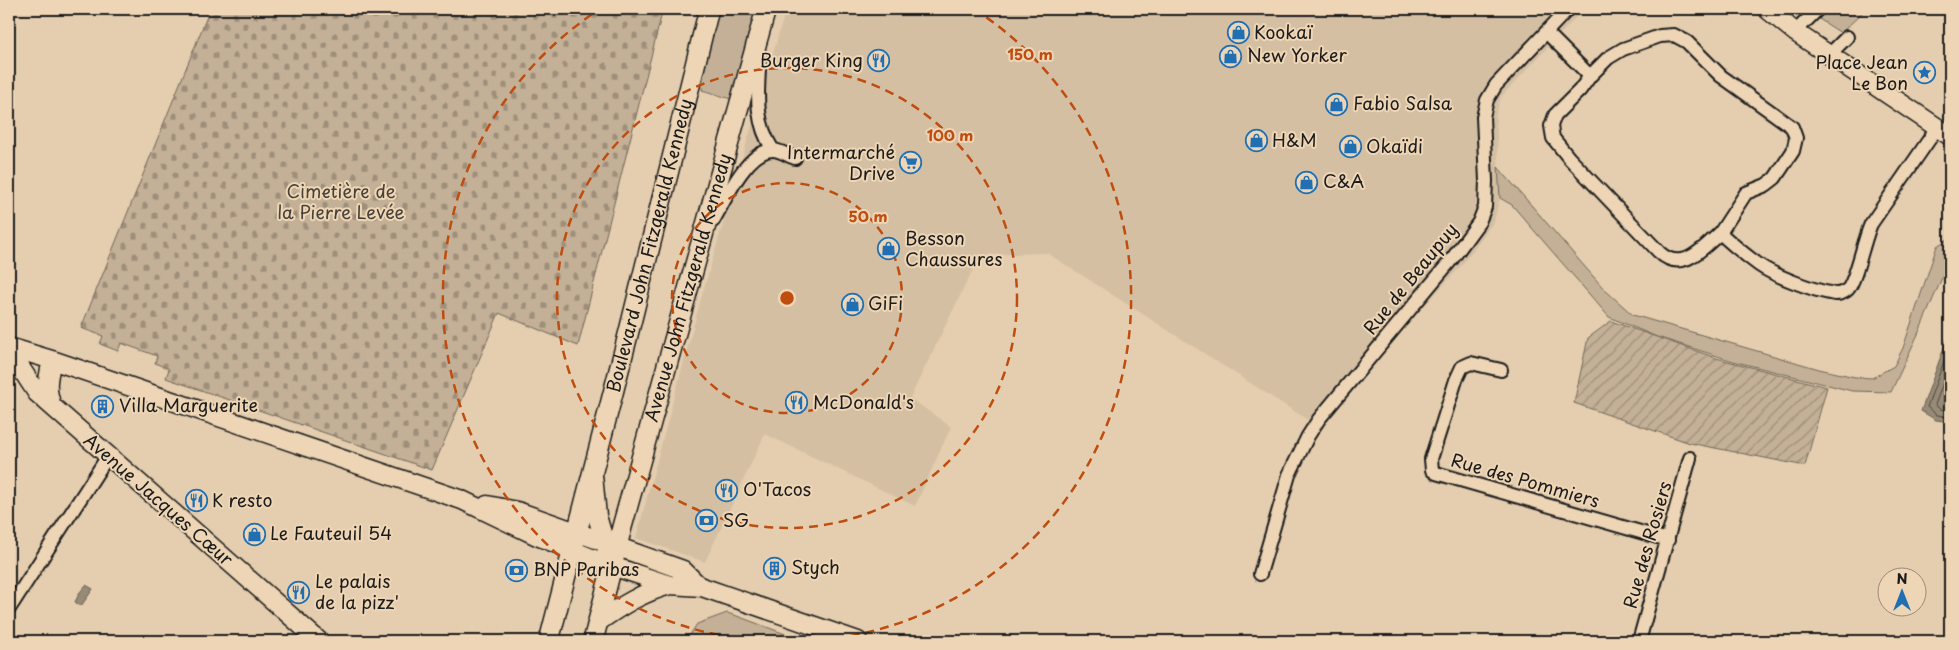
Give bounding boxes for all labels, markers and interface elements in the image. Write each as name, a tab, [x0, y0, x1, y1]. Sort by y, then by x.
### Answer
place label: Kookaï	[1254, 18, 1314, 45]
shop icon: Kookaï	[1226, 21, 1250, 45]
place label: New Yorker	[1247, 41, 1348, 68]
text: 150 m	[1007, 42, 1053, 65]
shop icon: New Yorker	[1219, 44, 1243, 68]
place label: Burger King	[760, 46, 863, 73]
place label: Place Jean Le Bon	[1815, 48, 1908, 96]
restaurant icon: Burger King	[867, 49, 891, 73]
place icon: Place Jean Le Bon	[1912, 61, 1936, 85]
place label: Fabio Salsa	[1353, 89, 1453, 116]
shop icon: Fabio Salsa	[1325, 92, 1349, 116]
street label: Boulevard John Fitzgerald Kennedy	[599, 95, 698, 395]
text: 100 m	[927, 123, 973, 146]
place label: H&M	[1272, 126, 1317, 153]
shop icon: H&M	[1244, 129, 1268, 153]
place label: Okaïdi	[1366, 132, 1423, 159]
shop icon: Okaïdi	[1338, 135, 1362, 159]
place label: Intermarché Drive	[787, 138, 895, 186]
street label: Avenue John Fitzgerald Kennedy	[637, 150, 737, 425]
supermarket icon: Intermarché Drive	[899, 151, 923, 175]
place label: C&A	[1323, 167, 1364, 194]
shop icon: C&A	[1295, 170, 1319, 194]
park label: Cimetière de la Pierre Levée	[277, 177, 405, 225]
text: 50 m	[849, 204, 887, 227]
street label: Rue de Beaupuy	[1356, 216, 1463, 340]
place label: Besson Chaussures	[905, 224, 1003, 272]
shop icon: Besson Chaussures	[877, 237, 901, 261]
centre of rings	[778, 289, 796, 307]
place label: GiFi	[868, 289, 903, 316]
shop icon: GiFi	[840, 292, 864, 316]
place label: McDonald's	[813, 388, 914, 415]
place label: Villa Marguerite	[119, 391, 258, 418]
restaurant icon: McDonald's	[785, 391, 809, 415]
building icon: Villa Marguerite	[91, 394, 115, 418]
street label: Avenue Jacques Cœur	[78, 426, 240, 572]
street label: Rue des Pommiers	[1448, 445, 1603, 514]
place label: O'Tacos	[743, 475, 811, 502]
restaurant icon: O'Tacos	[715, 478, 739, 502]
street label: Rue des Rosiers	[1615, 478, 1678, 611]
place label: K resto	[212, 486, 272, 513]
restaurant icon: K resto	[184, 489, 208, 513]
place label: SG	[723, 506, 749, 533]
bank icon: SG	[695, 509, 719, 533]
place label: Le Fauteuil 54	[270, 519, 392, 546]
shop icon: Le Fauteuil 54	[242, 522, 266, 546]
place label: Stych	[791, 553, 840, 580]
place label: BNP Paribas	[533, 555, 639, 582]
building icon: Stych	[763, 556, 787, 580]
bank icon: BNP Paribas	[505, 558, 529, 582]
place label: Le palais de la pizz'	[315, 567, 399, 615]
north arrow	[1876, 568, 1926, 618]
text: N	[1896, 568, 1908, 589]
restaurant icon: Le palais de la pizz'	[287, 580, 311, 604]

